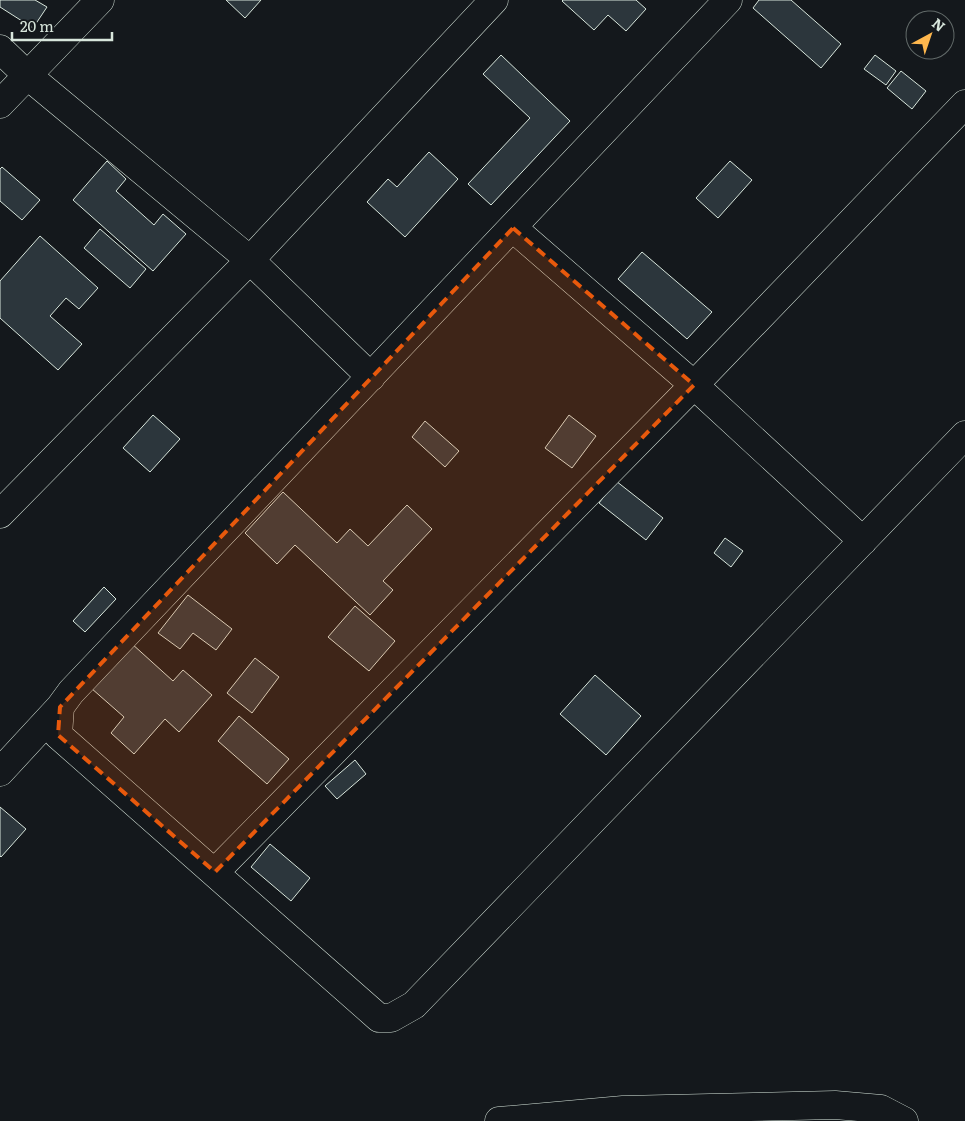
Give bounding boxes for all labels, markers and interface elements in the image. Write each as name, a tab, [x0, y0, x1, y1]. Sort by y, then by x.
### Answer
scale bar	[12, 10, 112, 42]
north arrow	[905, 10, 955, 60]
text: N	[928, 13, 950, 36]
text: 20 m	[20, 14, 54, 37]

